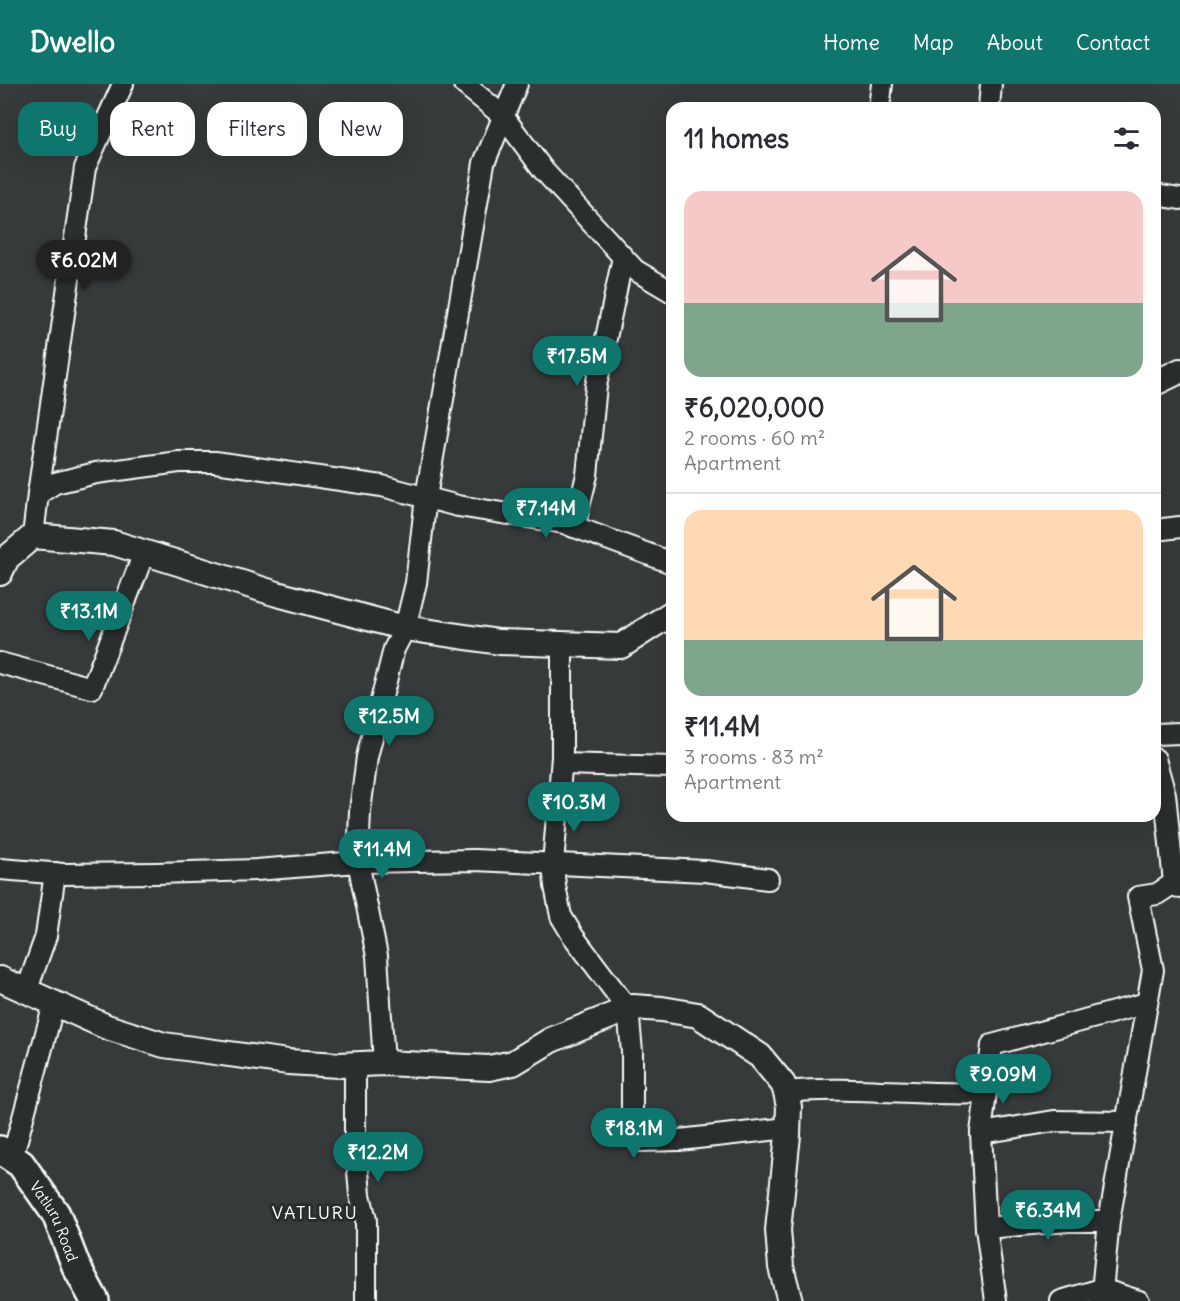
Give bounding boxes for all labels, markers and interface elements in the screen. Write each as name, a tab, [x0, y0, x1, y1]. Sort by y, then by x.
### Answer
text: Dwello	[30, 24, 115, 60]
text: Home	[823, 29, 880, 56]
text: Map	[913, 29, 954, 56]
text: About	[987, 29, 1043, 56]
text: Contact	[1076, 29, 1150, 56]
chip: Buy	[18, 102, 98, 156]
chip: Rent	[110, 102, 195, 156]
chip: Filters	[207, 102, 307, 156]
chip: New	[319, 102, 403, 156]
text: 11 homes	[684, 122, 789, 155]
icon: filters	[1110, 122, 1143, 155]
icon: home	[860, 230, 968, 338]
pin: ₹6.02M	[35, 240, 133, 291]
text: ₹6.02M	[50, 247, 118, 272]
pin: ₹17.5M	[528, 336, 626, 387]
text: ₹17.5M	[546, 343, 608, 368]
text: ₹6,020,000	[684, 391, 825, 424]
text: 2 rooms · 60 m²	[684, 425, 825, 450]
text: Apartment	[684, 450, 781, 475]
pin: ₹7.14M	[497, 488, 595, 539]
text: ₹7.14M	[516, 495, 576, 520]
icon: home	[860, 549, 968, 657]
pin: ₹13.1M	[40, 591, 138, 642]
text: ₹13.1M	[60, 598, 118, 623]
pin: ₹12.5M	[340, 696, 438, 747]
text: ₹12.5M	[358, 703, 420, 728]
text: ₹11.4M	[684, 710, 761, 743]
text: 3 rooms · 83 m²	[684, 744, 824, 769]
text: Apartment	[684, 769, 781, 794]
pin: ₹10.3M	[525, 782, 623, 833]
text: ₹10.3M	[542, 789, 606, 814]
pin: ₹11.4M	[333, 829, 431, 880]
text: ₹11.4M	[353, 836, 411, 861]
pin: ₹9.09M	[954, 1054, 1052, 1105]
text: ₹9.09M	[969, 1061, 1037, 1086]
pin: ₹18.1M	[585, 1108, 683, 1159]
text: ₹18.1M	[605, 1115, 663, 1140]
pin: ₹12.2M	[329, 1132, 427, 1183]
text: ₹12.2M	[347, 1139, 409, 1164]
street label: Vatluru Road	[26, 1177, 83, 1264]
pin: ₹6.34M	[999, 1190, 1097, 1241]
text: ₹6.34M	[1015, 1197, 1081, 1222]
district label: VATLURU	[272, 1201, 358, 1224]

